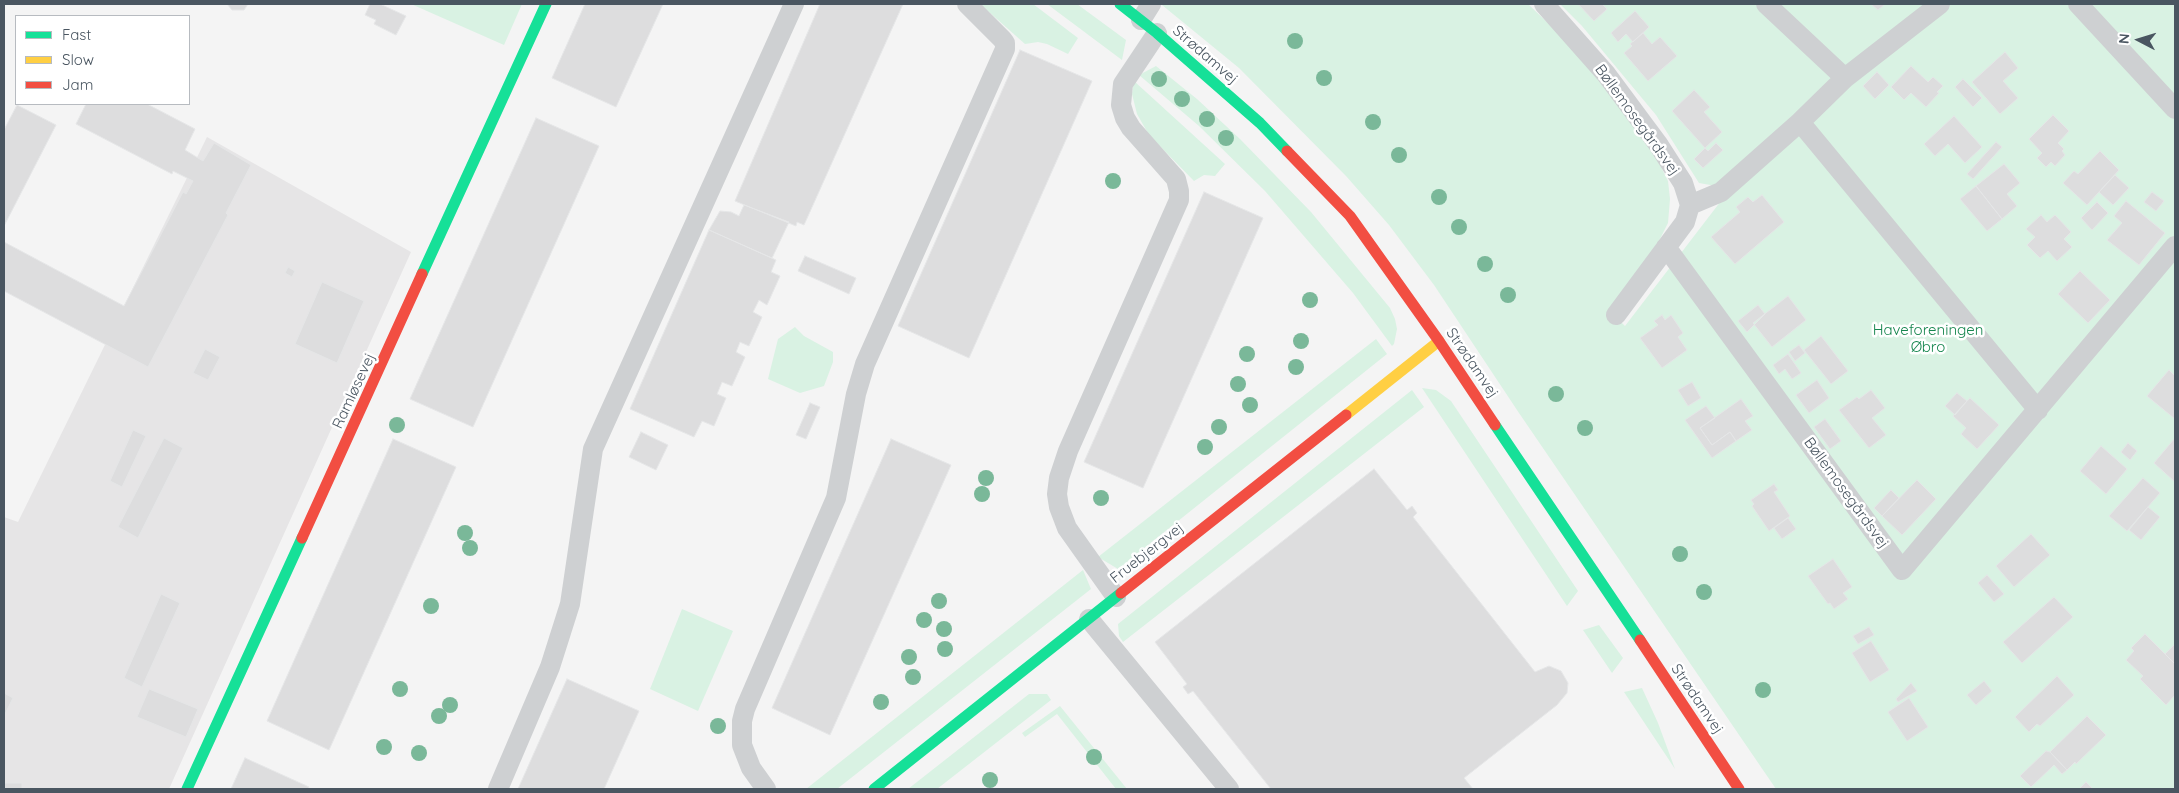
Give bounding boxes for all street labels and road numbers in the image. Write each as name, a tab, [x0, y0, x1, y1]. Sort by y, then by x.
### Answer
street label: Strødamvej	[1169, 22, 1241, 88]
street label: Bøllemosegårdsvej	[1591, 61, 1683, 179]
street label: Strødamvej	[1442, 325, 1502, 401]
street label: Ramløsevej	[329, 350, 379, 432]
street label: Bøllemosegårdsvej	[1800, 434, 1892, 552]
street label: Fruebjergvej	[1107, 519, 1187, 587]
street label: Strødamvej	[1667, 661, 1727, 737]

